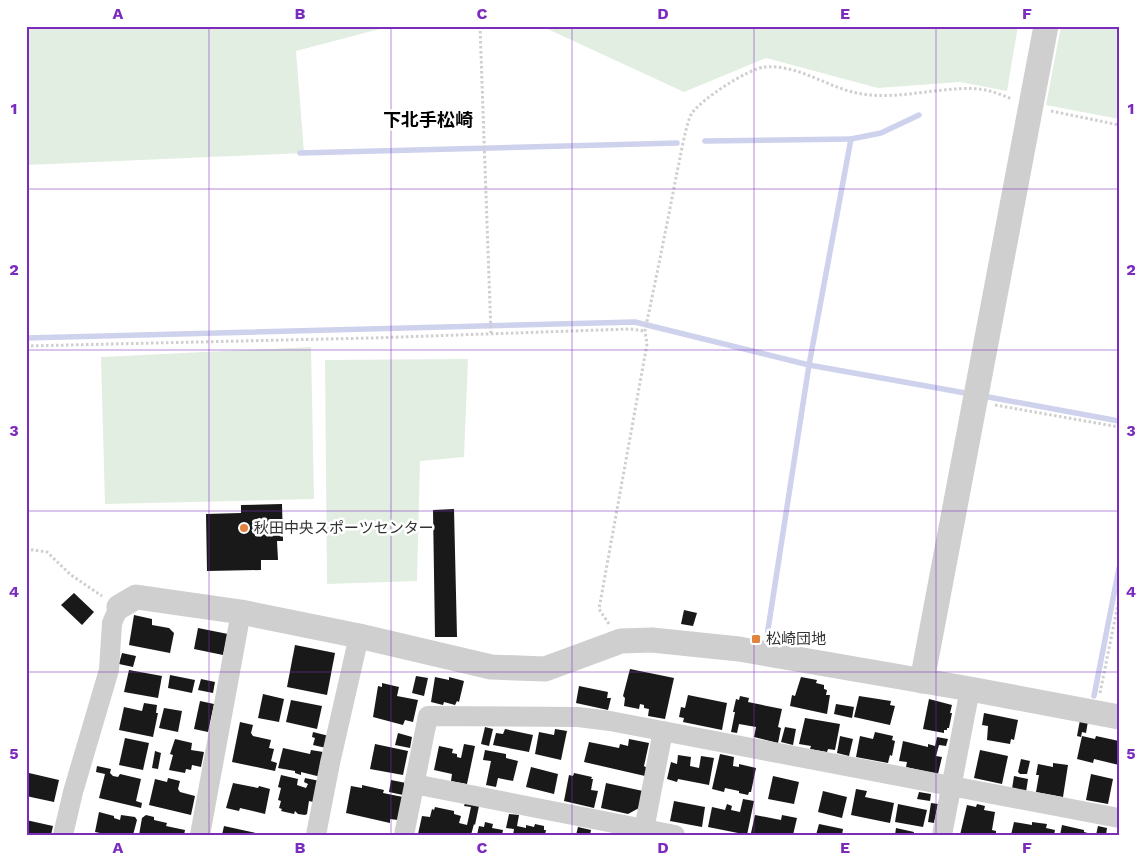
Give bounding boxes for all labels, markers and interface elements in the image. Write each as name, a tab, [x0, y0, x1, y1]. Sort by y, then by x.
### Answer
text: A	[113, 4, 124, 23]
text: B	[295, 4, 306, 23]
text: C	[477, 4, 488, 23]
text: D	[657, 4, 669, 23]
text: E	[840, 4, 850, 23]
text: F	[1022, 4, 1032, 23]
text: 1	[11, 99, 17, 118]
text: 1	[1128, 99, 1134, 118]
district label: 下北手松崎	[383, 109, 473, 130]
text: 2	[9, 260, 19, 279]
text: 2	[1126, 260, 1136, 279]
text: 3	[9, 421, 19, 440]
text: 3	[1126, 421, 1136, 440]
place label: 秋田中央スポーツセンター	[254, 519, 434, 537]
marker: 秋田中央スポーツセンター	[238, 522, 250, 534]
text: 4	[9, 582, 19, 601]
text: 4	[1126, 582, 1136, 601]
place label: 松崎団地	[766, 630, 826, 648]
marker: 松崎団地	[750, 633, 762, 645]
text: 5	[9, 744, 19, 763]
text: 5	[1126, 744, 1136, 763]
text: A	[113, 838, 124, 857]
text: B	[295, 838, 306, 857]
text: C	[477, 838, 488, 857]
text: D	[657, 838, 669, 857]
text: E	[840, 838, 850, 857]
text: F	[1022, 838, 1032, 857]

